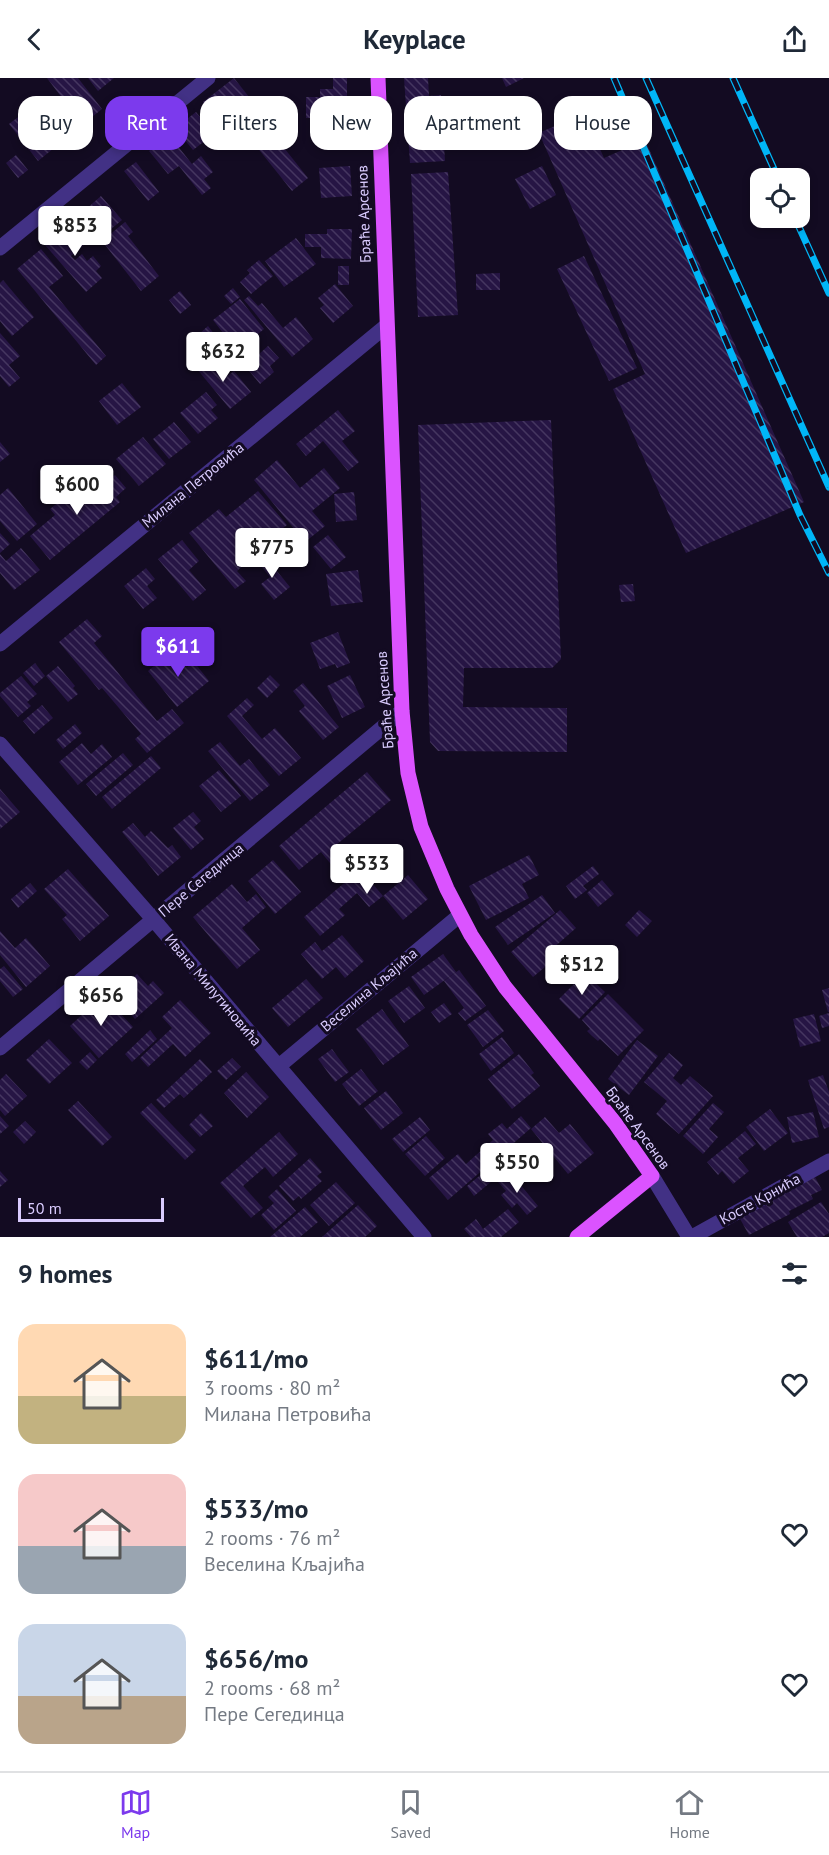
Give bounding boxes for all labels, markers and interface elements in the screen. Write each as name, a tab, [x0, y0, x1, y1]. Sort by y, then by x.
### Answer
text: Keyplace	[363, 22, 466, 56]
icon: back	[18, 23, 51, 56]
icon: share	[778, 23, 811, 56]
chip: Buy	[18, 96, 93, 150]
chip: Rent	[105, 96, 188, 150]
chip: Filters	[200, 96, 298, 150]
chip: New	[310, 96, 392, 150]
chip: Apartment	[404, 96, 542, 150]
chip: House	[554, 96, 652, 150]
street label: Браће Арсенов	[352, 165, 375, 263]
map controls	[750, 168, 810, 228]
button: locate	[750, 168, 810, 228]
pin: $853	[39, 206, 111, 257]
text: $853	[52, 212, 98, 238]
pin: $632	[187, 332, 259, 383]
text: $632	[200, 338, 246, 364]
street label: Милана Петровића	[138, 438, 247, 532]
pin: $600	[41, 465, 113, 516]
text: $600	[54, 471, 100, 497]
pin: $775	[236, 528, 308, 579]
text: $775	[249, 534, 295, 560]
pin: $611	[142, 627, 214, 678]
text: $611	[155, 633, 201, 659]
street label: Браће Арсенов	[372, 651, 397, 749]
street label: Пере Сегединца	[154, 838, 247, 921]
pin: $533	[331, 844, 403, 895]
text: $533	[344, 850, 390, 876]
street label: Ивана Милутиновића	[161, 930, 266, 1050]
street label: Веселина Кљајића	[316, 944, 421, 1036]
pin: $512	[546, 945, 618, 996]
text: $512	[559, 951, 605, 977]
pin: $656	[65, 976, 137, 1027]
text: $656	[78, 982, 124, 1008]
street label: Браће Арсенов	[602, 1083, 675, 1173]
pin: $550	[481, 1143, 553, 1194]
text: $550	[494, 1149, 540, 1175]
street label: Косте Крнића	[716, 1169, 803, 1229]
scale bar	[18, 1195, 164, 1222]
text: 50 m	[27, 1198, 62, 1218]
text: 9 homes	[18, 1257, 113, 1290]
icon: filters	[778, 1257, 811, 1290]
text: $611/mo	[204, 1342, 308, 1375]
icon: home	[66, 1348, 138, 1420]
icon: heart	[778, 1368, 811, 1401]
text: 3 rooms · 80 m²	[204, 1375, 340, 1401]
text: Милана Петровића	[204, 1401, 371, 1427]
text: $533/mo	[204, 1492, 308, 1525]
icon: home	[66, 1498, 138, 1570]
icon: heart	[778, 1518, 811, 1551]
text: 2 rooms · 76 m²	[204, 1525, 340, 1551]
text: Веселина Кљајића	[204, 1551, 365, 1577]
text: $656/mo	[204, 1642, 308, 1675]
icon: home	[66, 1648, 138, 1720]
icon: heart	[778, 1668, 811, 1701]
text: 2 rooms · 68 m²	[204, 1675, 340, 1701]
text: Пере Сегединца	[204, 1701, 345, 1727]
tab: Map	[119, 1786, 152, 1842]
tab: Saved	[390, 1786, 431, 1842]
tab: Home	[669, 1786, 710, 1842]

